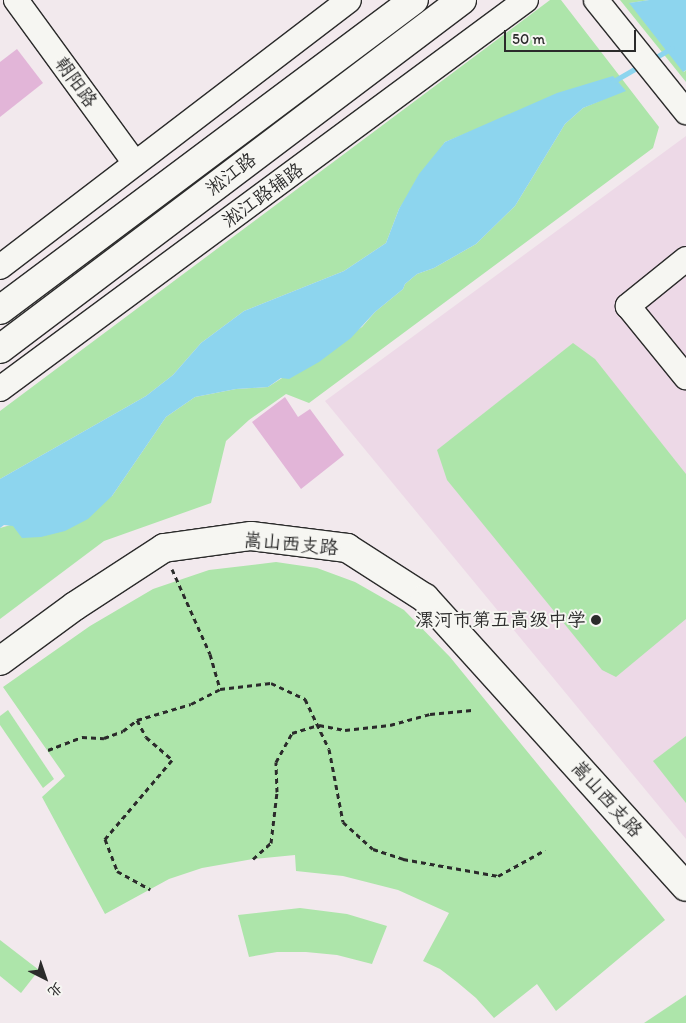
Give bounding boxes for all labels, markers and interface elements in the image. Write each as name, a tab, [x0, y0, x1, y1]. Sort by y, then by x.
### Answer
scale bar	[506, 20, 638, 52]
text: 50 m	[512, 30, 545, 48]
street label: 朝阳路	[50, 52, 102, 112]
street label: 淞江路	[201, 148, 261, 200]
street label: 淞江路辅路	[218, 158, 308, 232]
street label: 嵩山西支路	[243, 529, 339, 559]
place label: 漯河市第五高级中学	[415, 609, 586, 631]
marker: 漯河市第五高级中学	[590, 614, 602, 626]
street label: 嵩山西支路	[567, 756, 647, 842]
north arrow	[20, 953, 70, 1003]
text: 北	[44, 979, 66, 1001]

